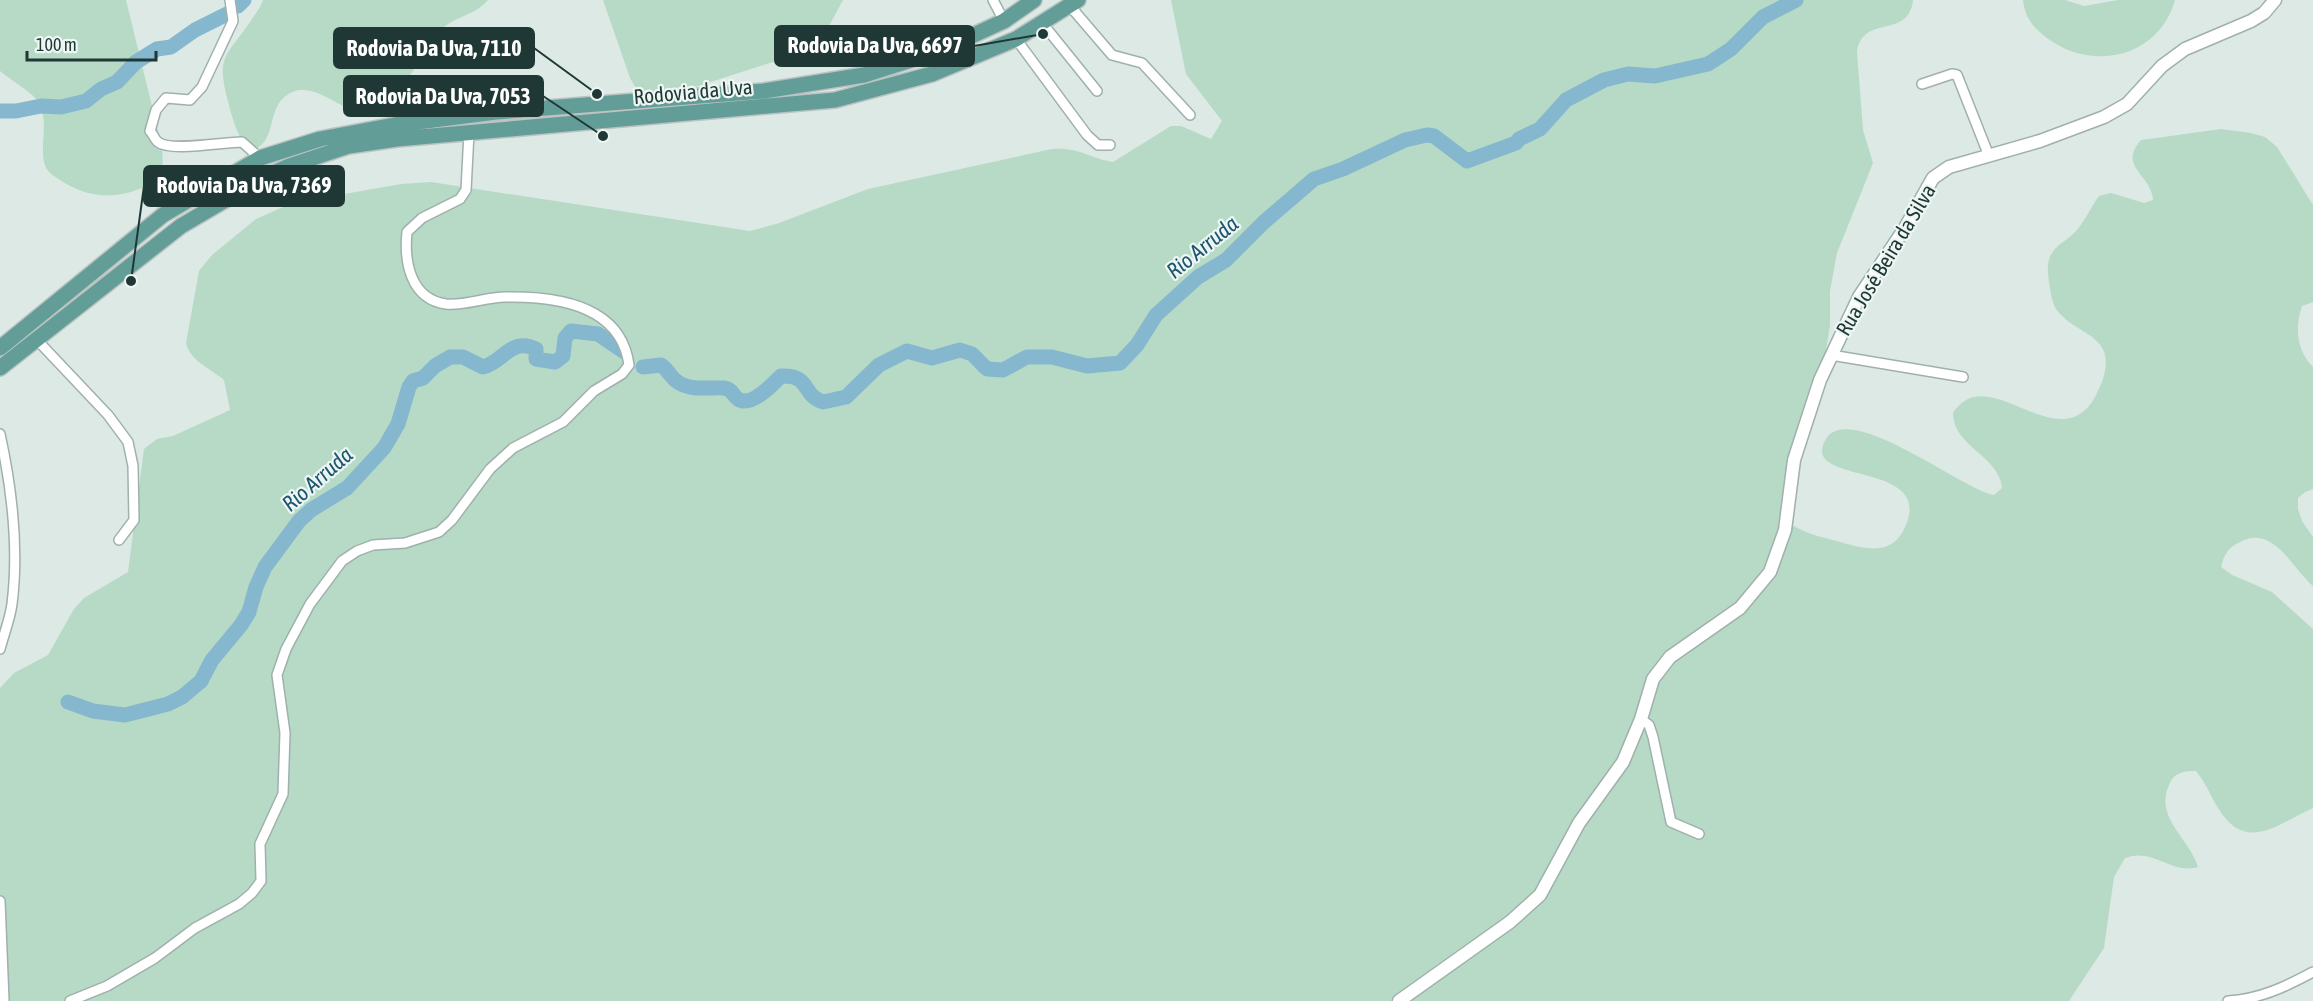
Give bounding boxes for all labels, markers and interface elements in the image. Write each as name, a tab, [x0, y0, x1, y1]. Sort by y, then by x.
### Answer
scale bar	[27, 24, 156, 62]
callout: Rodovia Da Uva, 6697	[775, 26, 974, 66]
callout: Rodovia Da Uva, 7110	[334, 28, 534, 68]
text: Rodovia Da Uva, 6697	[787, 32, 963, 58]
text: 100 m	[36, 34, 77, 55]
text: Rodovia Da Uva, 7110	[346, 35, 522, 61]
street label: Rodovia da Uva	[632, 74, 753, 108]
callout: Rodovia Da Uva, 7053	[344, 76, 543, 116]
text: Rodovia Da Uva, 7053	[355, 83, 531, 109]
callout: Rodovia Da Uva, 7369	[144, 166, 344, 206]
text: Rodovia Da Uva, 7369	[156, 172, 332, 198]
street label: Rua José Beira da Silva	[1830, 179, 1940, 339]
water label: Rio Arruda	[1161, 210, 1243, 284]
water label: Rio Arruda	[277, 441, 357, 517]

